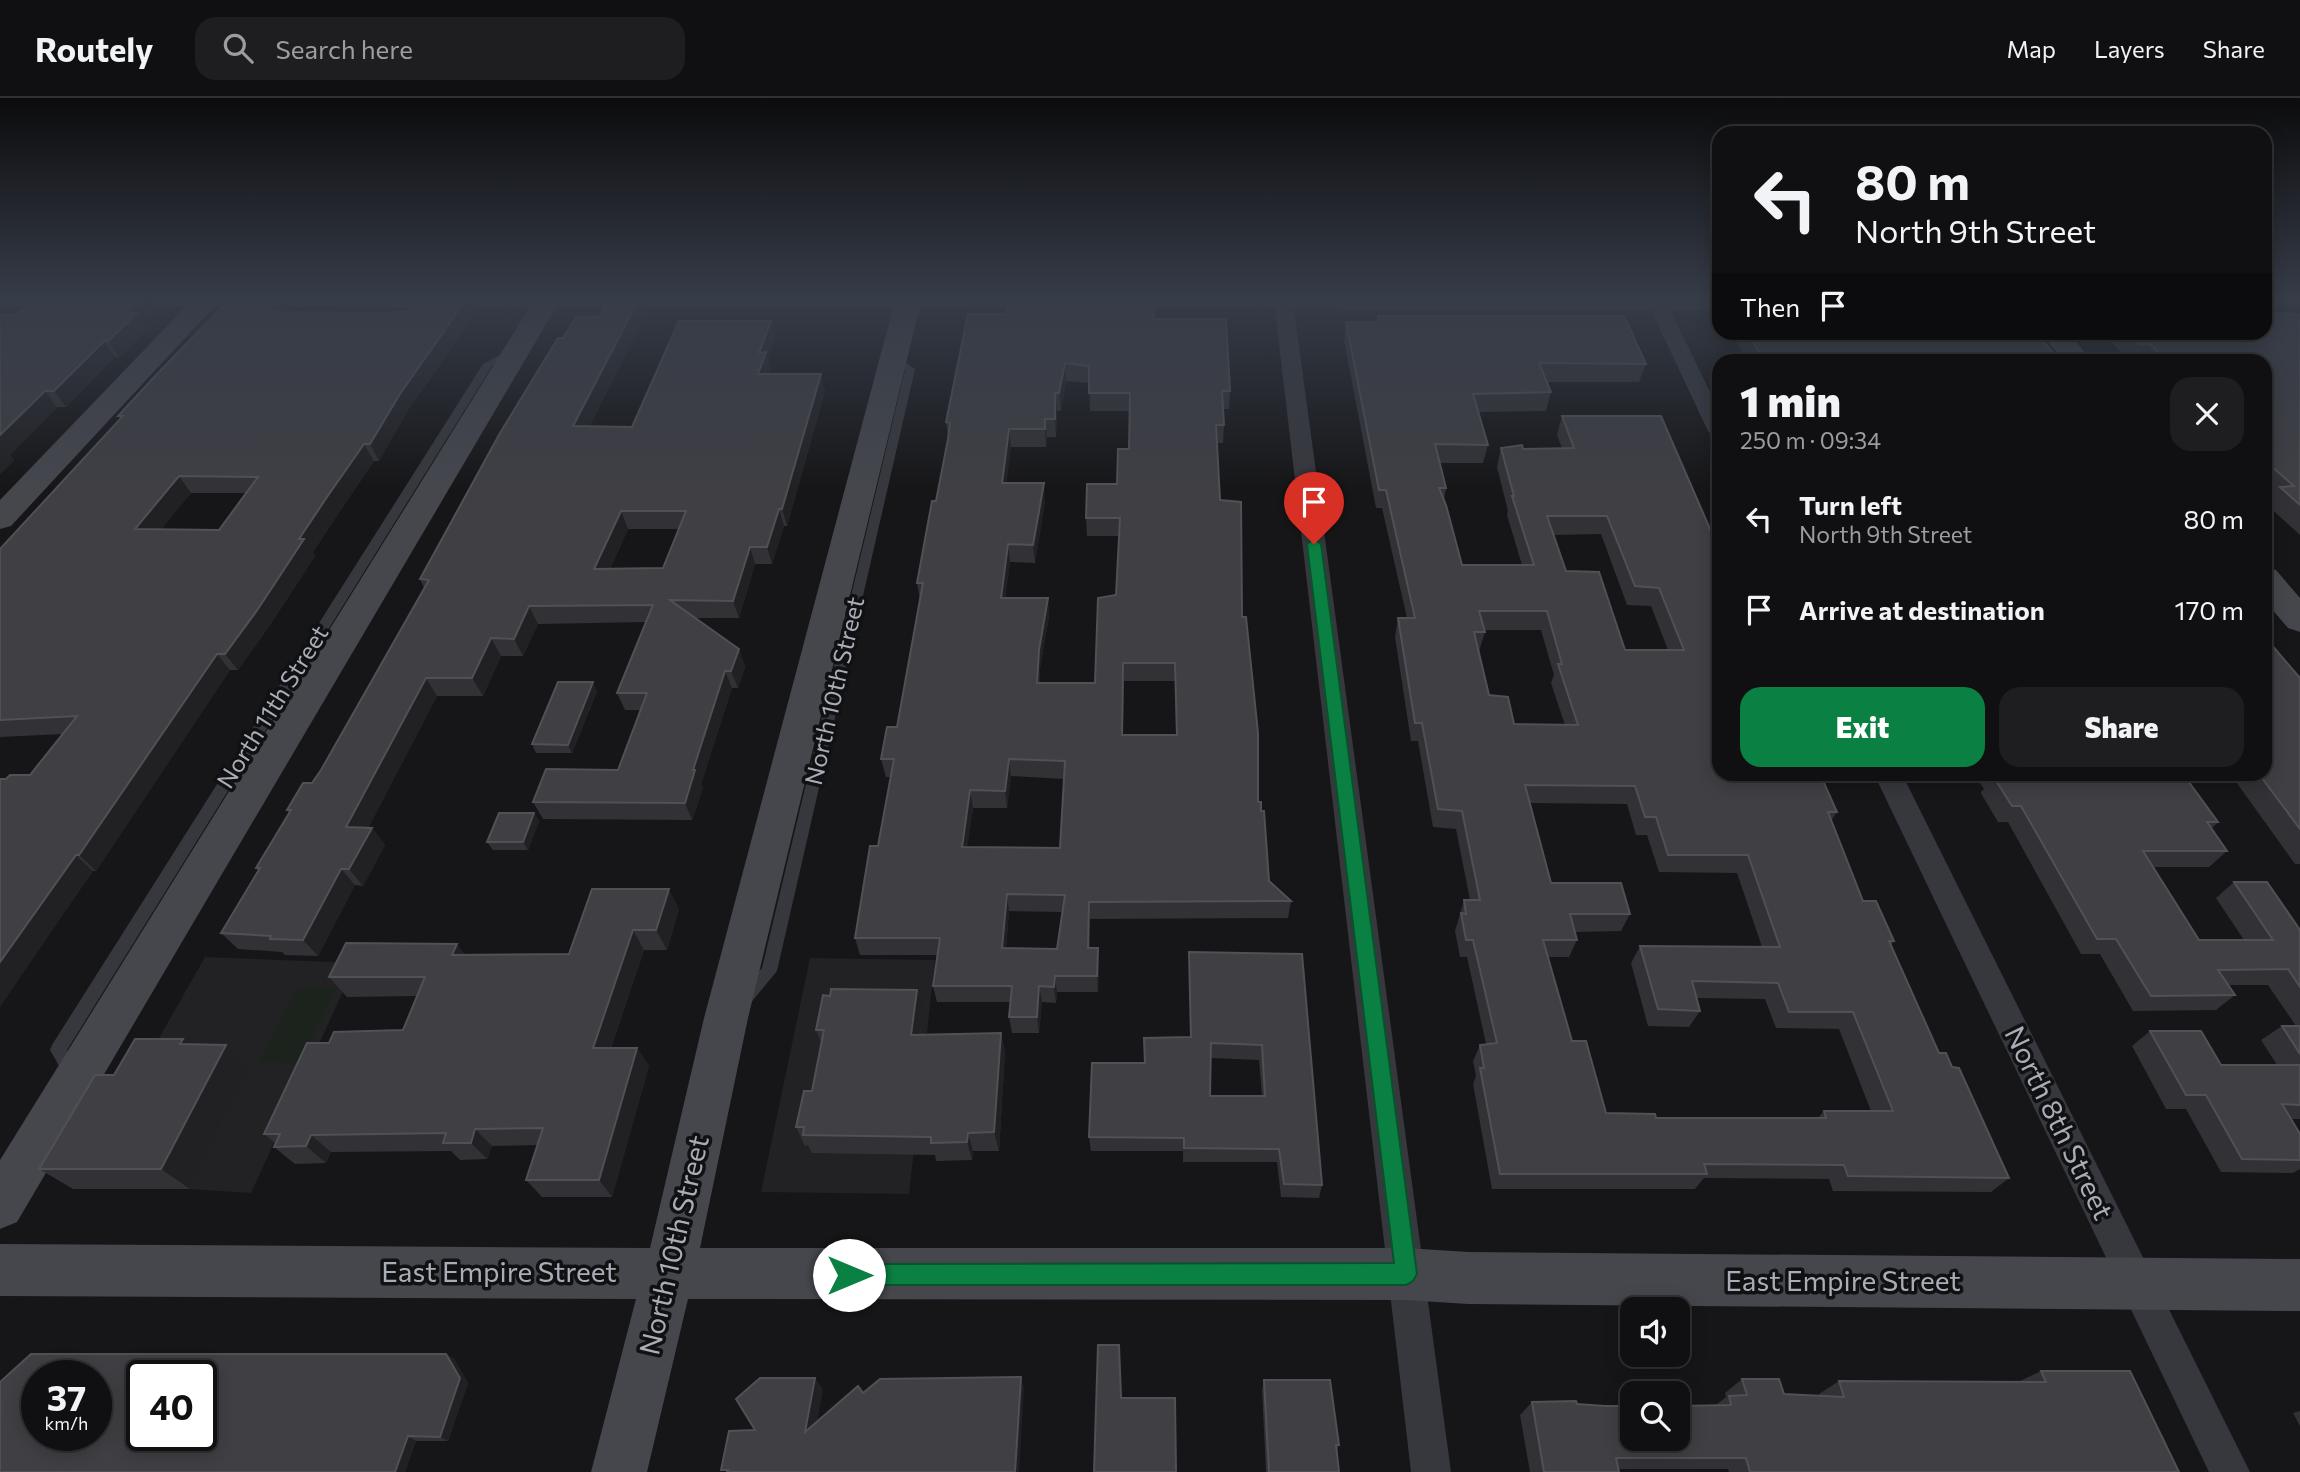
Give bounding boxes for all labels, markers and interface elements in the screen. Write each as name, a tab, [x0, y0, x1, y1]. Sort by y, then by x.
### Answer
search box	[195, 17, 685, 80]
text: Routely	[35, 28, 153, 69]
icon: search	[219, 29, 257, 67]
text: Search here	[275, 33, 413, 64]
text: Map	[2007, 34, 2056, 63]
text: Layers	[2094, 34, 2165, 63]
text: Share	[2203, 34, 2265, 63]
text: 80 m	[1855, 150, 1970, 210]
icon: left	[1740, 154, 1831, 245]
text: North 9th Street	[1855, 210, 2096, 250]
icon: arrive	[1814, 287, 1852, 325]
text: Then	[1740, 291, 1800, 322]
text: 1 min	[1740, 374, 1841, 426]
button: close	[2170, 377, 2244, 451]
text: 250 m · 09:34	[1740, 426, 1881, 454]
pin	[1284, 472, 1344, 544]
icon: arrive	[1295, 483, 1333, 521]
text: Turn left	[1799, 489, 1902, 520]
icon: left	[1740, 500, 1778, 538]
text: 80 m	[2184, 503, 2244, 534]
text: North 9th Street	[1799, 520, 1972, 548]
icon: arrive	[1740, 591, 1778, 629]
street label: North 10th Street	[798, 594, 869, 788]
text: Arrive at destination	[1799, 594, 2045, 625]
text: 170 m	[2175, 594, 2244, 625]
street label: North 11th Street	[210, 619, 334, 793]
button: Exit	[1740, 687, 1985, 767]
button: Share	[1999, 687, 2244, 767]
street label: North 8th Street	[1998, 1020, 2121, 1225]
street label: North 10th Street	[631, 1132, 715, 1358]
position arrow	[812, 1238, 886, 1312]
street label: East Empire Street	[381, 1254, 617, 1288]
street label: East Empire Street	[1725, 1263, 1961, 1297]
map controls	[1620, 1297, 1690, 1451]
button: sound	[1620, 1297, 1690, 1367]
speed limit sign: 40	[126, 1360, 217, 1451]
text: 37	[47, 1375, 86, 1418]
button: search	[1620, 1381, 1690, 1451]
text: km/h	[45, 1412, 88, 1434]

